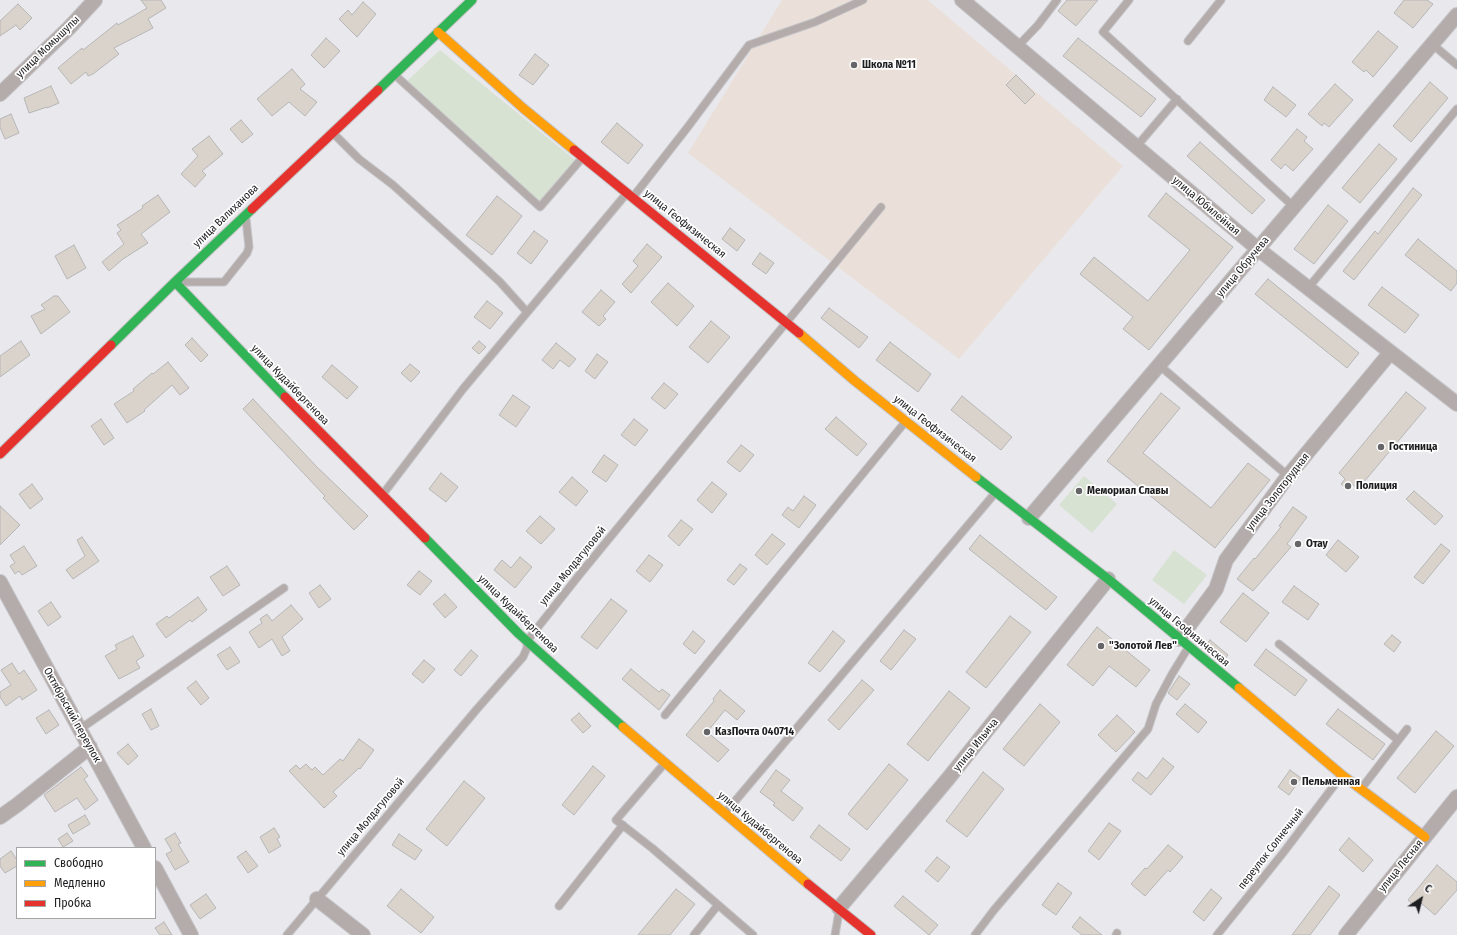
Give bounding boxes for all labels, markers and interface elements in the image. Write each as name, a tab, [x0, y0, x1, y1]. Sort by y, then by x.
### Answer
street label: улица Момышулы	[13, 13, 83, 81]
place label: Школа №11	[862, 58, 916, 72]
marker: Школа №11	[849, 60, 859, 70]
street label: улица Юбилейная	[1169, 174, 1243, 238]
street label: улица Валиханова	[191, 182, 261, 250]
street label: улица Геофизическая	[641, 187, 729, 261]
street label: улица Обручева	[1214, 234, 1272, 300]
street label: улица Кудайбергенова	[248, 342, 332, 428]
street label: улица Геофизическая	[891, 393, 979, 465]
place label: Гостиница	[1389, 440, 1437, 454]
marker: Гостиница	[1376, 442, 1386, 452]
street label: улица Золоторудная	[1244, 450, 1312, 534]
place label: Полиция	[1356, 479, 1397, 493]
marker: Полиция	[1343, 481, 1353, 491]
place label: Мемориал Славы	[1087, 484, 1169, 498]
marker: Мемориал Славы	[1074, 486, 1084, 496]
street label: улица Молдагуловой	[537, 524, 609, 608]
place label: Отау	[1306, 537, 1328, 551]
marker: Отау	[1293, 539, 1303, 549]
street label: улица Кудайбергенова	[475, 572, 561, 656]
street label: улица Геофизическая	[1146, 594, 1232, 670]
place label: "Золотой Лев"	[1109, 639, 1177, 653]
marker: "Золотой Лев"	[1096, 641, 1106, 651]
street label: Октябрьский переулок	[40, 665, 104, 765]
street label: улица Ильича	[951, 716, 1001, 774]
place label: КазПочта 040714	[715, 725, 794, 739]
marker: КазПочта 040714	[702, 727, 712, 737]
street label: улица Молдагуловой	[334, 775, 408, 859]
place label: Пельменная	[1302, 775, 1360, 789]
marker: Пельменная	[1289, 777, 1299, 787]
street label: улица Кудайбергенова	[715, 789, 805, 867]
street label: переулок Солнечный	[1235, 806, 1307, 892]
street label: улица Лесная	[1376, 837, 1426, 895]
legend	[16, 847, 156, 919]
text: Свободно	[54, 856, 103, 870]
text: Медленно	[54, 876, 106, 890]
north arrow	[1401, 879, 1441, 919]
text: С	[1422, 882, 1434, 896]
text: Пробка	[54, 896, 92, 910]

